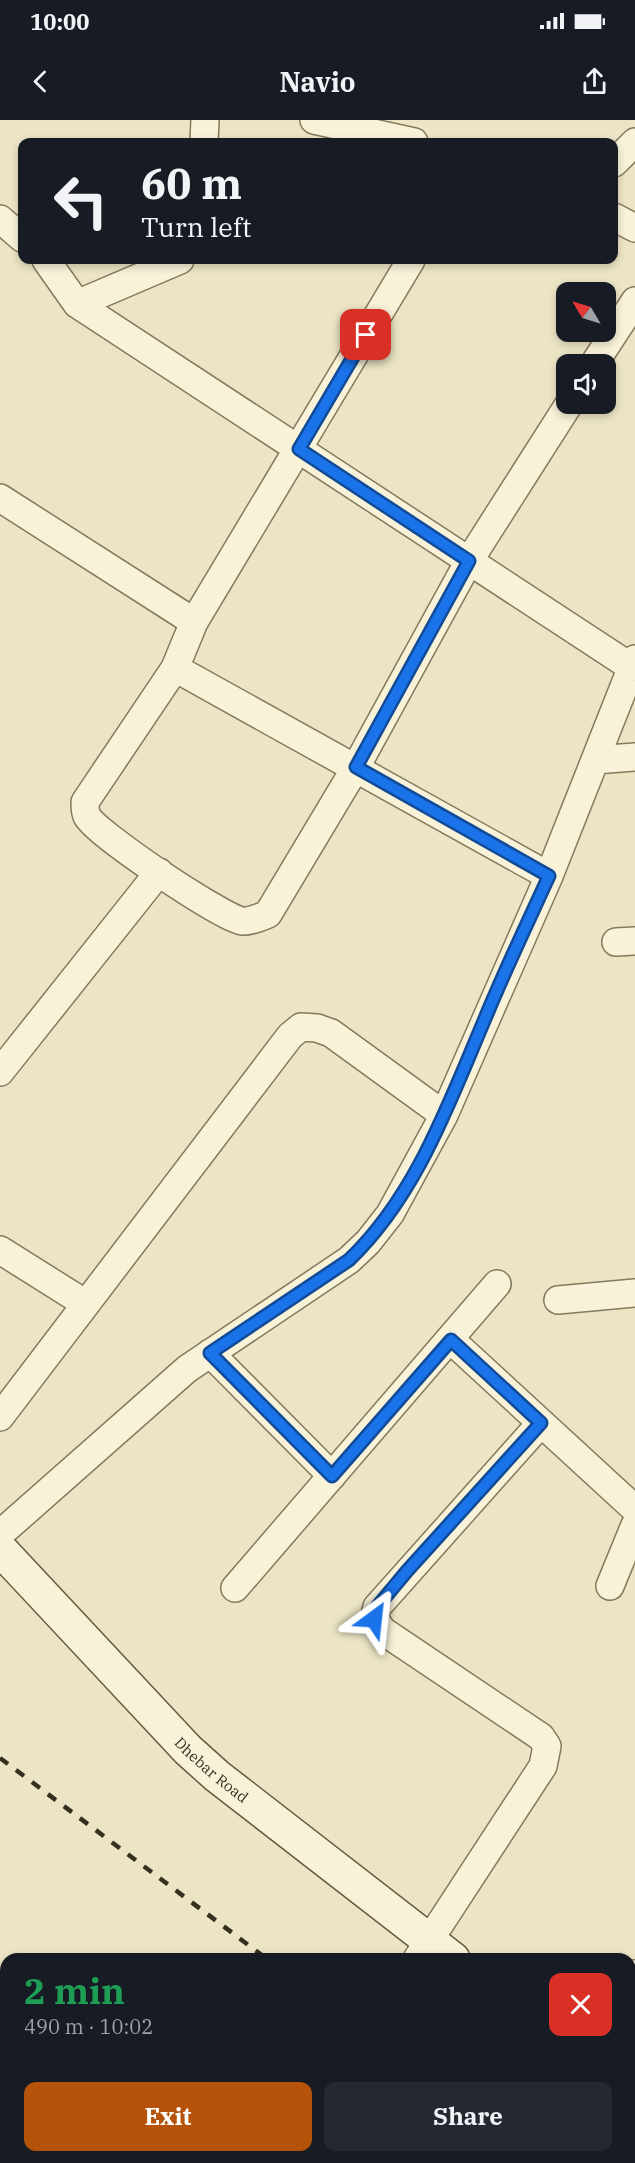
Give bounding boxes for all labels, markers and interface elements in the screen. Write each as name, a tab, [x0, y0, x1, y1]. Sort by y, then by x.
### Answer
text: 10:00	[30, 7, 89, 36]
text: Navio	[279, 64, 356, 99]
icon: back	[24, 65, 57, 98]
icon: share	[578, 65, 611, 98]
text: 60 m	[141, 156, 242, 211]
icon: left	[42, 162, 120, 240]
text: Turn left	[141, 209, 252, 244]
north arrow	[556, 282, 616, 342]
map controls	[556, 282, 616, 414]
pin	[340, 309, 391, 360]
icon: arrive	[349, 318, 382, 351]
button: sound	[556, 354, 616, 414]
position arrow	[342, 1587, 406, 1651]
street label: Dhebar Road	[171, 1733, 252, 1806]
text: 2 min	[24, 1967, 125, 2014]
button: close	[549, 1973, 612, 2036]
text: 490 m · 10:02	[24, 2013, 153, 2040]
button: Exit	[24, 2082, 312, 2151]
button: Share	[324, 2082, 612, 2151]

